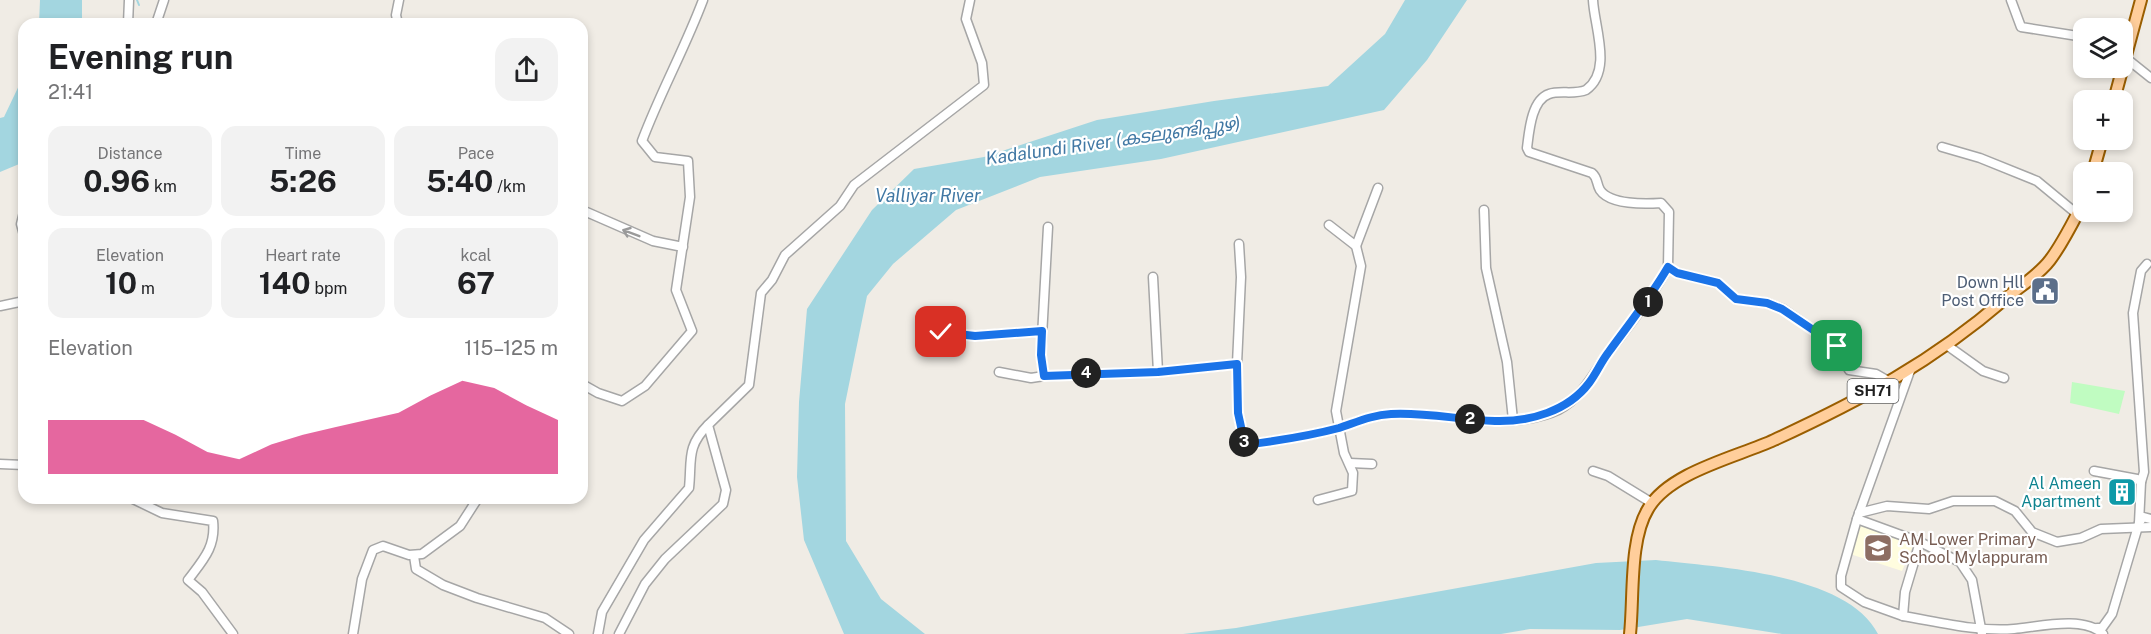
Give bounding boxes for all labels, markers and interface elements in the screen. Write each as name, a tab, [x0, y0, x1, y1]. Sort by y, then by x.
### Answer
map controls	[2073, 18, 2133, 222]
button: layers	[2073, 18, 2133, 78]
text: Evening run	[48, 38, 233, 76]
button: share	[495, 38, 558, 101]
text: 21:41	[48, 80, 93, 104]
button: +	[2073, 90, 2133, 150]
water label: Kadalundi River (കടലുണ്ടിപ്പുഴ)	[984, 112, 1242, 171]
text: Distance	[98, 144, 162, 163]
text: Time	[285, 144, 321, 163]
text: Pace	[458, 144, 494, 163]
button: −	[2073, 162, 2133, 222]
text: 0.96	[83, 163, 150, 199]
text: 5:26	[269, 163, 337, 199]
text: 5:40	[426, 163, 493, 199]
text: km	[150, 177, 177, 196]
text: /km	[493, 177, 526, 196]
water label: Valliyar River	[875, 185, 981, 206]
one-way arrow	[622, 226, 641, 237]
text: Elevation	[96, 246, 164, 265]
text: Heart rate	[265, 246, 341, 265]
text: kcal	[461, 246, 491, 265]
text: 10	[105, 265, 137, 301]
text: 140	[259, 265, 311, 301]
text: 67	[457, 265, 495, 301]
place label: Down Hll Post Office	[1941, 273, 2024, 310]
public building icon: Down Hll Post Office	[2029, 275, 2061, 307]
text: m	[137, 279, 155, 298]
text: bpm	[311, 279, 347, 298]
pin: 1	[1633, 287, 1663, 317]
text: 1	[1645, 292, 1651, 311]
pin	[915, 306, 966, 357]
icon: check	[924, 315, 957, 348]
pin	[1811, 320, 1862, 371]
icon: arrive	[1820, 329, 1853, 362]
text: Elevation	[48, 336, 133, 360]
text: 115–125 m	[464, 336, 558, 360]
pin: 4	[1071, 358, 1101, 388]
text: 4	[1081, 363, 1091, 382]
road number: SH71	[1848, 379, 1898, 403]
pin: 2	[1455, 404, 1485, 434]
text: 2	[1465, 409, 1475, 428]
pin: 3	[1229, 427, 1259, 457]
text: 3	[1239, 432, 1249, 451]
place label: Al Ameen Apartment	[2021, 474, 2101, 511]
building icon: Al Ameen Apartment	[2106, 476, 2138, 508]
place label: AM Lower Primary School Mylappuram	[1899, 530, 2048, 567]
school or university icon: AM Lower Primary School Mylappuram	[1862, 532, 1894, 564]

